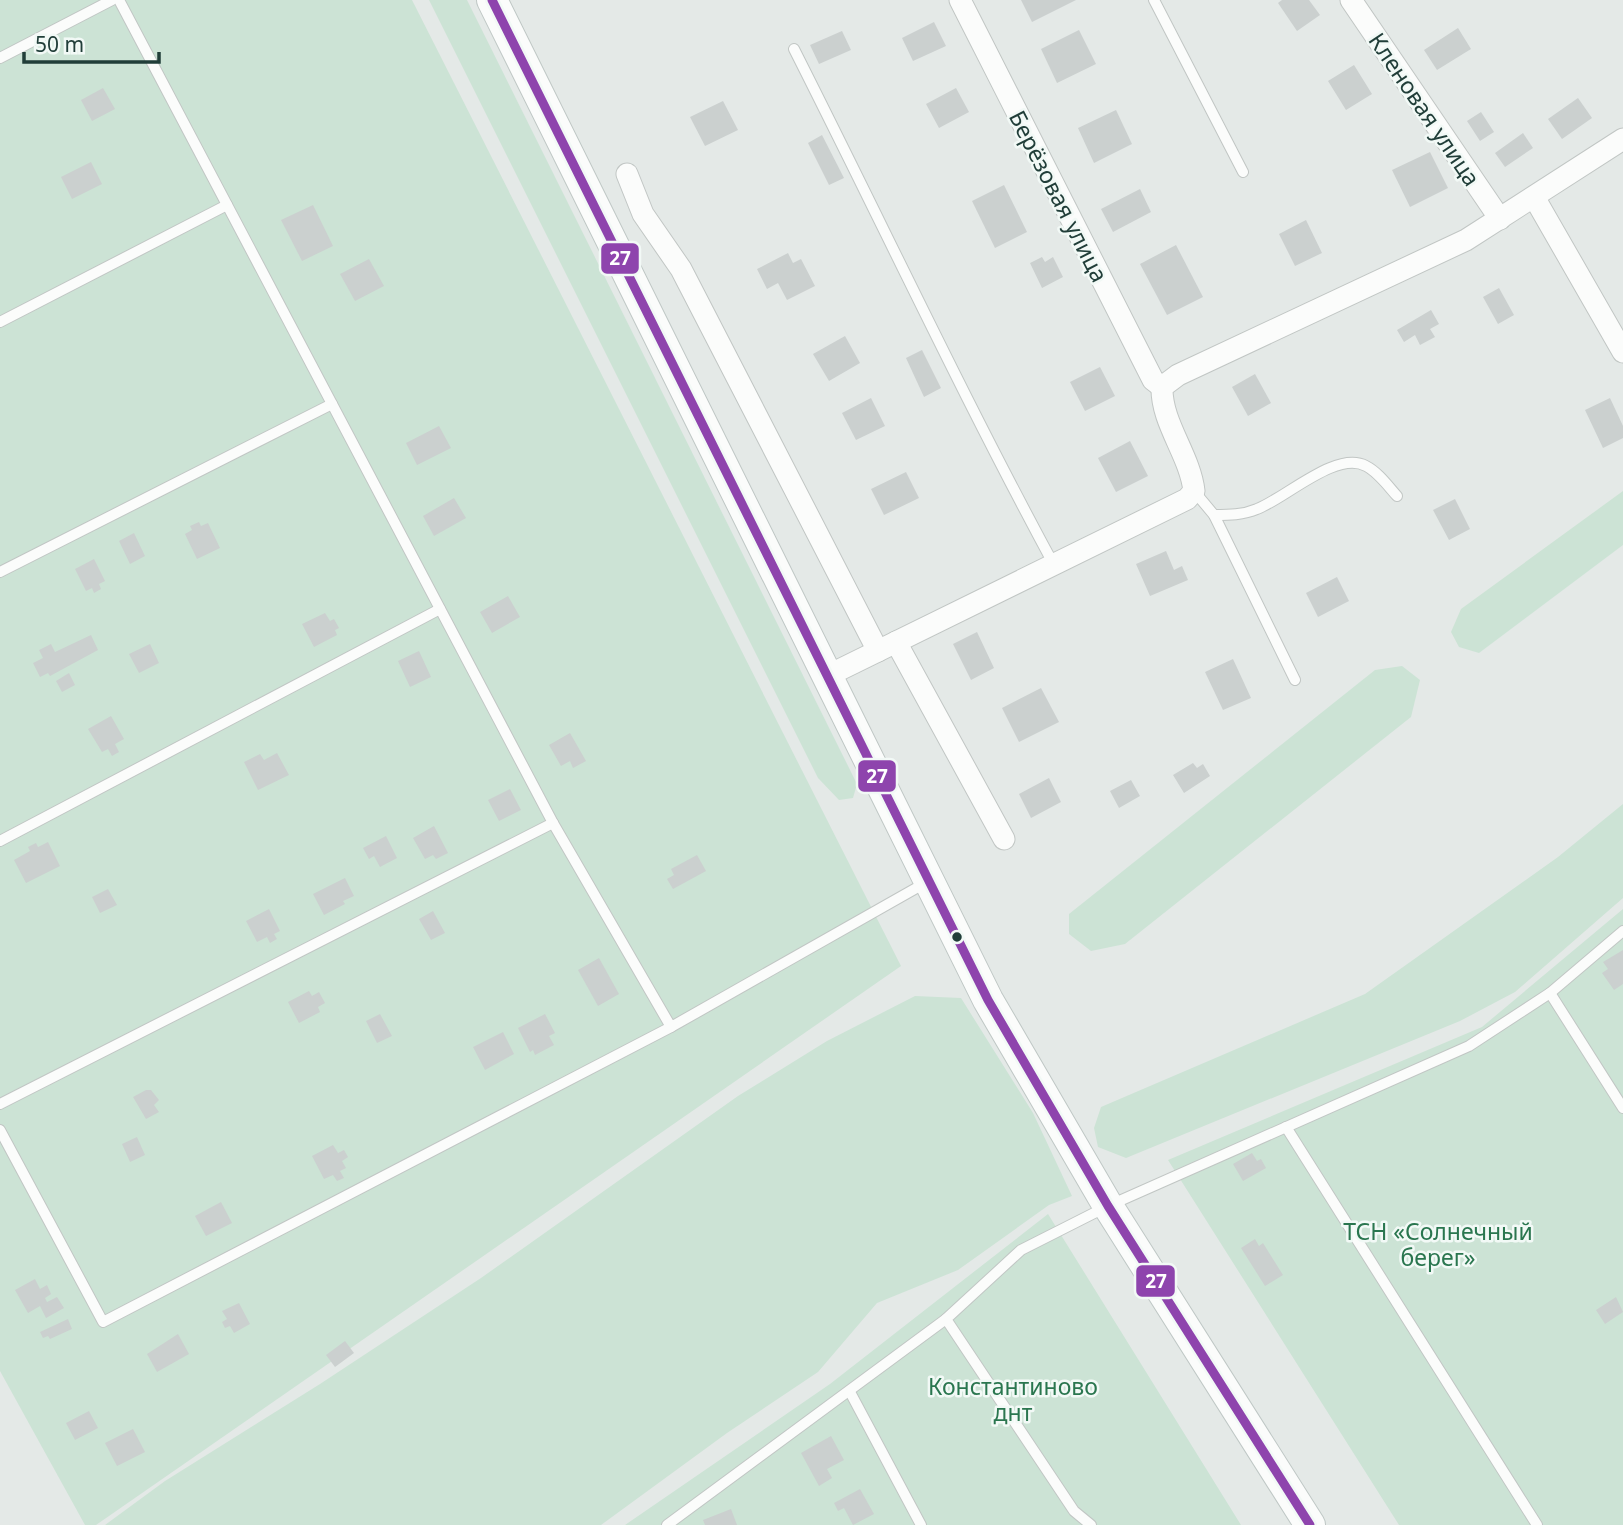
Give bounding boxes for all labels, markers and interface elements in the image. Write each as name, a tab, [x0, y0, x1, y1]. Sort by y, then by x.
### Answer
scale bar	[24, 21, 159, 65]
street label: Кленовая улица	[1362, 26, 1488, 192]
text: 50 m	[35, 30, 84, 58]
street label: Берёзовая улица	[1002, 105, 1116, 287]
line badge: 27	[600, 242, 640, 275]
text: 27	[609, 245, 631, 271]
line badge: 27	[857, 759, 897, 793]
text: 27	[866, 763, 888, 789]
unlabelled marker	[950, 930, 964, 944]
park label: ТСН «Солнечный берег»	[1343, 1215, 1533, 1273]
line badge: 27	[1135, 1264, 1176, 1298]
text: 27	[1145, 1268, 1167, 1294]
park label: Константиново днт	[928, 1370, 1098, 1428]

